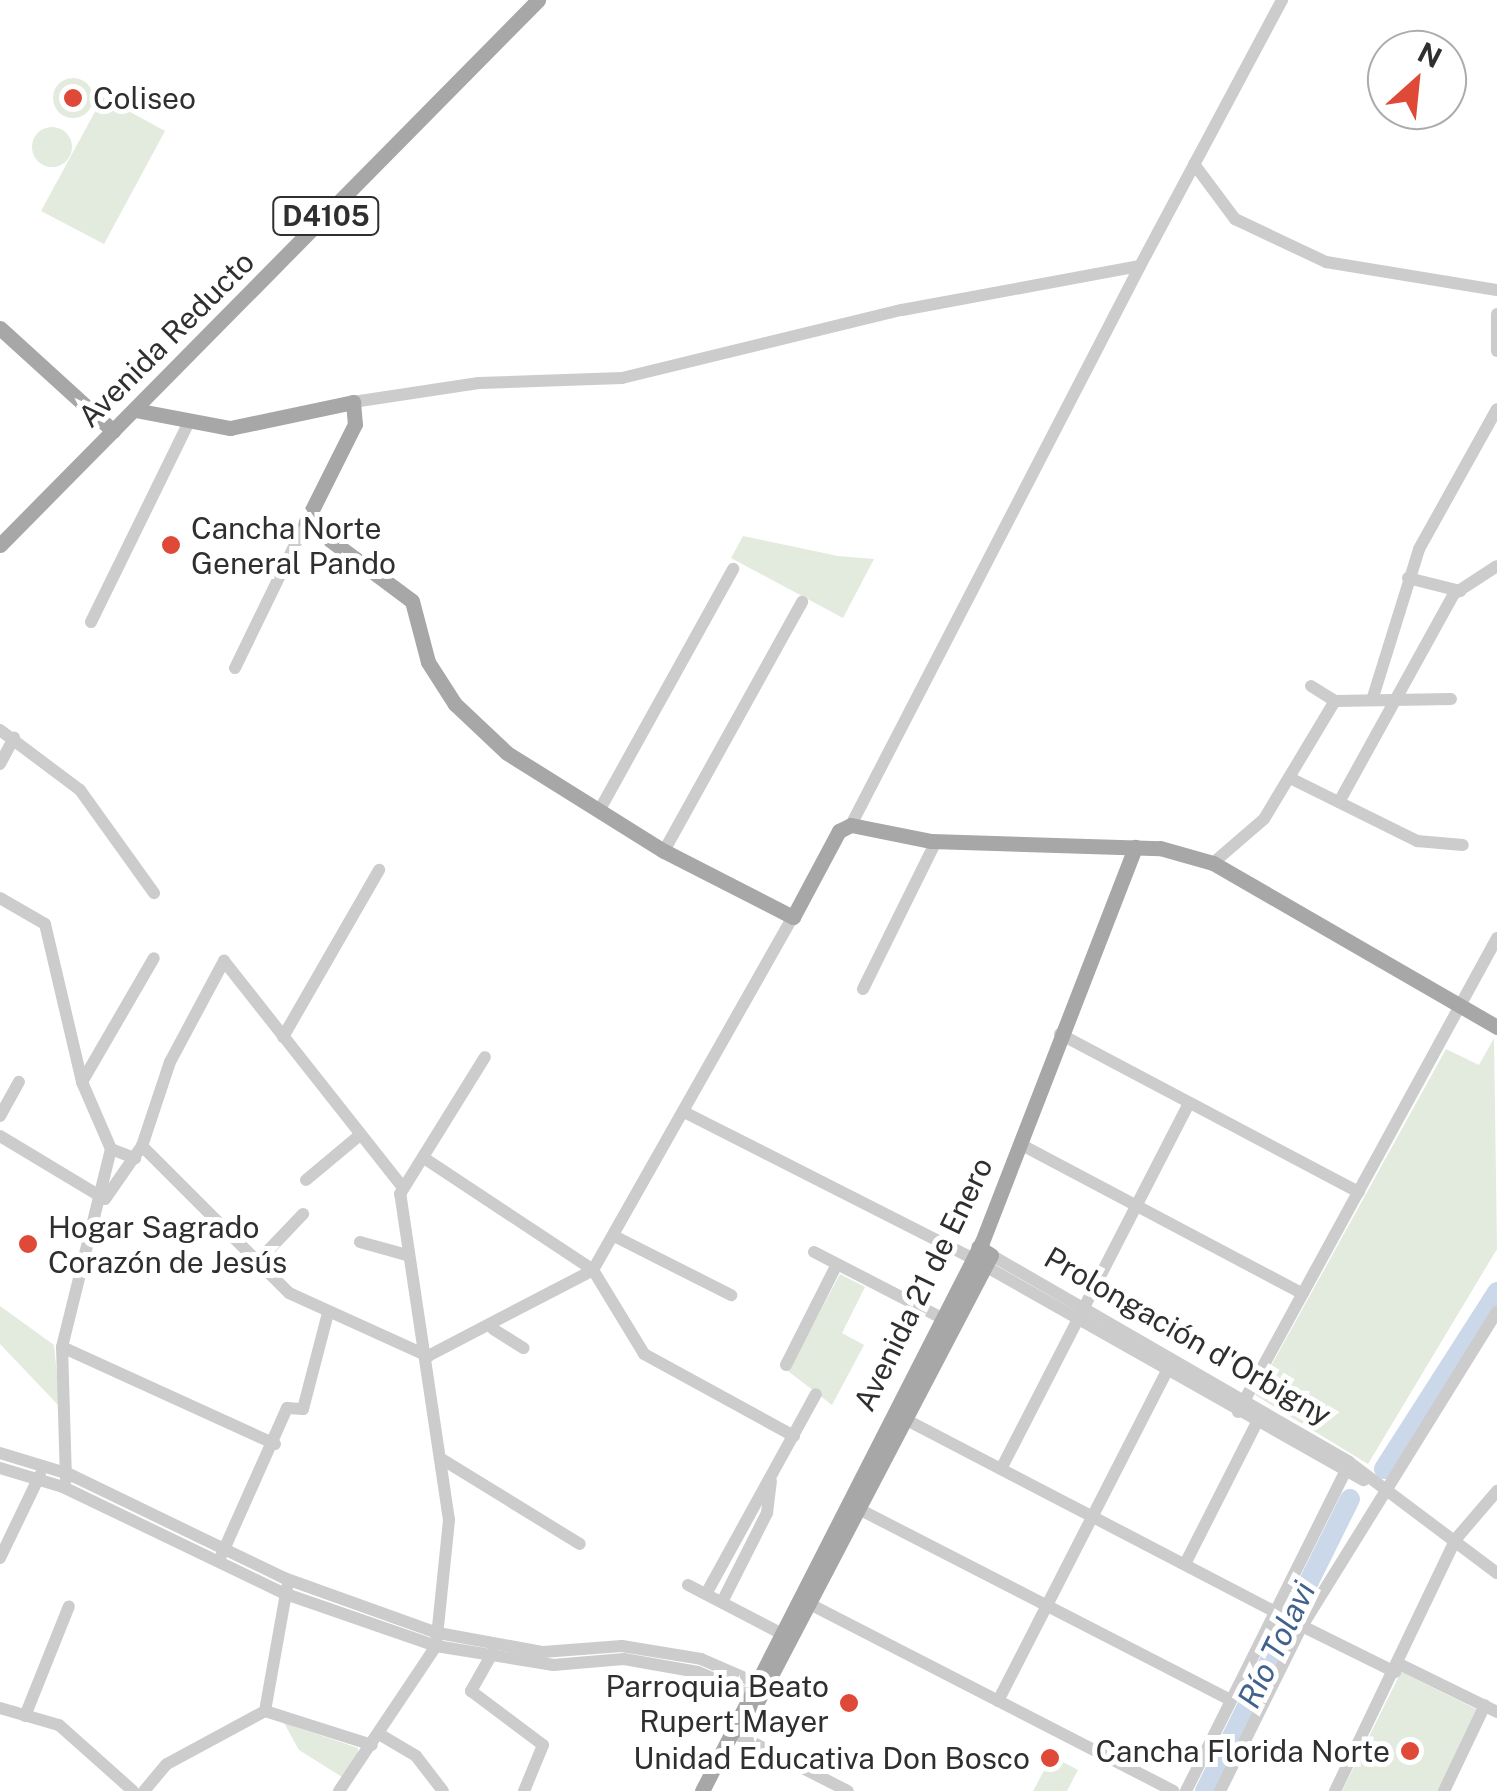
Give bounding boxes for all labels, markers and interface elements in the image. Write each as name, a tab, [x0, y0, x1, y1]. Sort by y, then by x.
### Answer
north arrow	[1367, 30, 1467, 130]
text: N	[1413, 35, 1447, 74]
place label: Coliseo	[93, 80, 196, 116]
marker: Coliseo	[62, 87, 84, 109]
road number: D4105	[271, 193, 381, 239]
street label: Avenida Reducto	[71, 244, 261, 434]
place label: Cancha Norte General Pando	[191, 510, 396, 580]
marker: Cancha Norte General Pando	[160, 534, 182, 556]
street label: Avenida 21 de Enero	[846, 1151, 1000, 1417]
place label: Hogar Sagrado Corazón de Jesús	[48, 1209, 288, 1280]
marker: Hogar Sagrado Corazón de Jesús	[17, 1233, 39, 1255]
street label: Prolongación d'Orbigny	[1038, 1239, 1338, 1433]
water label: Río Tolavi	[1230, 1575, 1324, 1715]
place label: Parroquia Beato Rupert Mayer	[605, 1668, 829, 1738]
marker: Parroquia Beato Rupert Mayer	[838, 1692, 860, 1714]
place label: Cancha Florida Norte	[1095, 1733, 1390, 1769]
place label: Unidad Educativa Don Bosco	[633, 1740, 1030, 1776]
marker: Cancha Florida Norte	[1399, 1740, 1421, 1762]
marker: Unidad Educativa Don Bosco	[1039, 1747, 1061, 1769]

